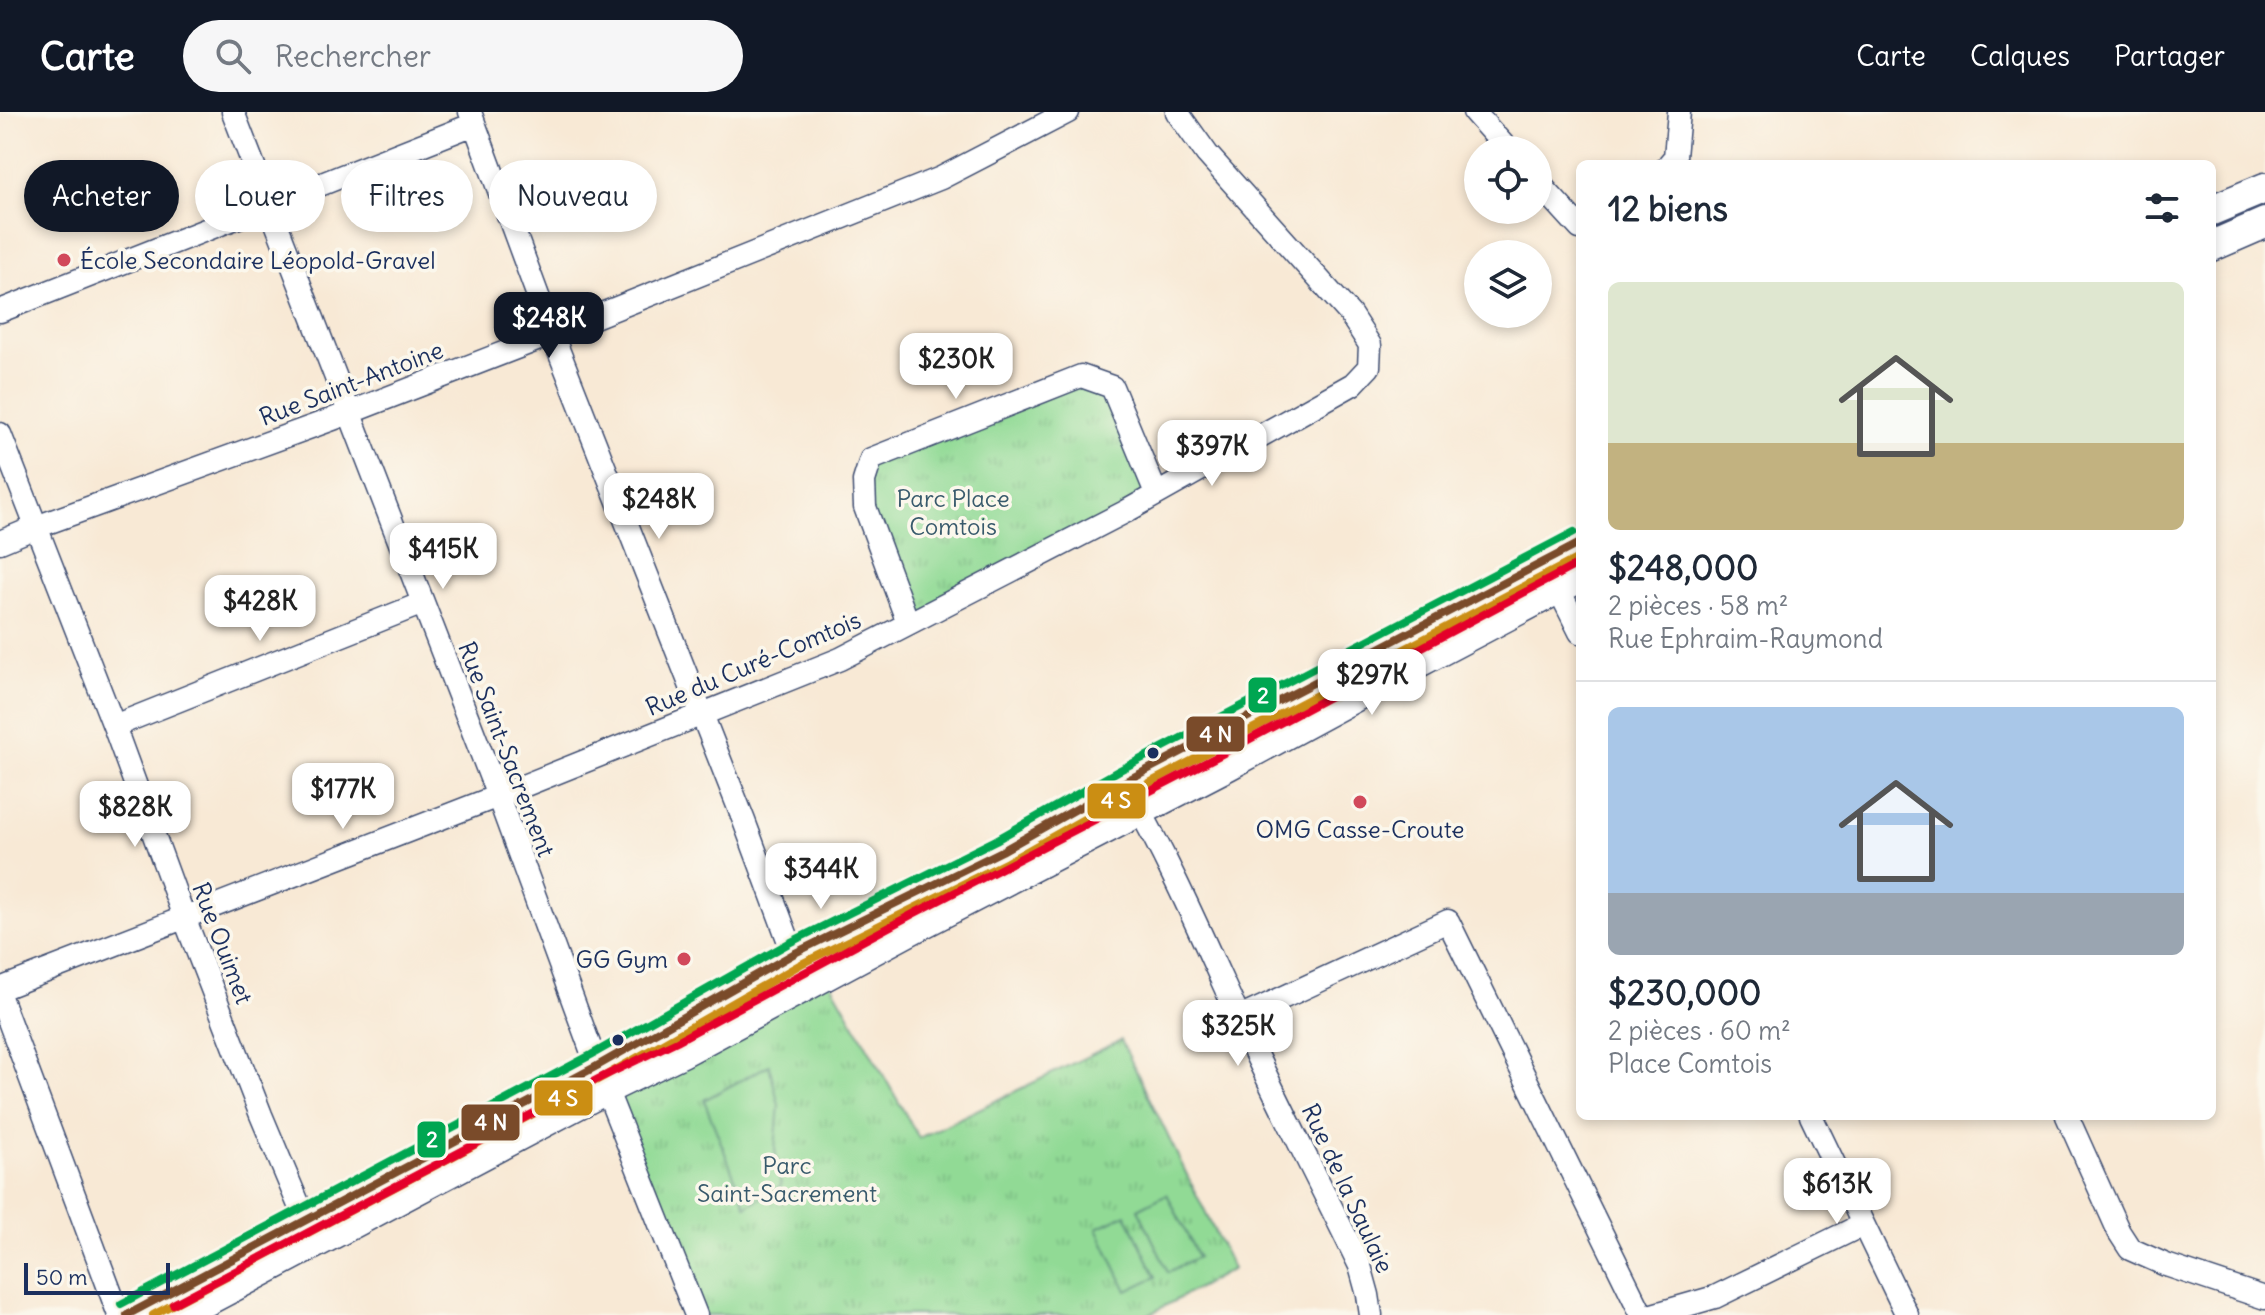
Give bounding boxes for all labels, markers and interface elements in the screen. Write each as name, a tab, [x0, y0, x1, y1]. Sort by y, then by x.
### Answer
search box	[183, 20, 743, 92]
text: Carte	[40, 33, 135, 80]
icon: search	[211, 34, 255, 78]
text: Rechercher	[275, 37, 431, 75]
text: Carte	[1856, 38, 1926, 74]
text: Calques	[1970, 38, 2070, 74]
text: Partager	[2114, 38, 2225, 74]
map controls	[1464, 136, 1552, 328]
button: locate	[1464, 136, 1552, 224]
chip: Acheter	[24, 160, 179, 232]
chip: Louer	[195, 160, 325, 232]
chip: Filtres	[341, 160, 473, 232]
chip: Nouveau	[489, 160, 657, 232]
icon: filters	[2140, 186, 2184, 230]
text: 12 biens	[1608, 187, 1728, 230]
button: layers	[1464, 240, 1552, 328]
place label: École Secondaire Léopold-Gravel	[80, 245, 436, 275]
marker: École Secondaire Léopold-Gravel	[55, 251, 73, 269]
pin: $248K	[493, 292, 605, 360]
text: $248K	[512, 301, 586, 334]
pin: $230K	[900, 333, 1012, 401]
street label: Rue Saint-Antoine	[255, 334, 447, 432]
icon: home	[1824, 334, 1968, 478]
text: $230K	[918, 342, 994, 375]
pin: $397K	[1156, 420, 1268, 488]
text: $397K	[1176, 429, 1248, 462]
pin: $248K	[603, 473, 715, 541]
text: $248K	[622, 482, 696, 515]
park label: Parc Place Comtois	[896, 483, 1010, 541]
pin: $415K	[387, 523, 499, 591]
text: $415K	[408, 532, 478, 565]
text: $248,000	[1608, 546, 1758, 589]
pin: $428K	[204, 575, 316, 643]
text: $428K	[223, 584, 297, 617]
text: 2 pièces · 58 m²	[1608, 589, 1789, 622]
street label: Rue du Curé-Comtois	[641, 604, 865, 722]
text: Rue Ephraim-Raymond	[1608, 622, 1883, 655]
street label: Rue Saint-Sacrement	[452, 637, 562, 861]
pin: $297K	[1316, 649, 1428, 717]
text: $297K	[1336, 658, 1408, 691]
line badge: 2	[1247, 676, 1278, 714]
text: 2	[1257, 681, 1269, 709]
line badge: 4 N	[1185, 715, 1246, 753]
text: 4 N	[1199, 720, 1233, 748]
unlabelled marker	[1145, 745, 1161, 761]
icon: home	[1824, 759, 1968, 903]
pin: $177K	[287, 763, 399, 831]
text: $177K	[310, 772, 376, 805]
pin: $828K	[79, 781, 191, 849]
line badge: 4 S	[1086, 782, 1147, 820]
text: 4 S	[1101, 786, 1131, 814]
text: $828K	[98, 790, 172, 823]
marker: OMG Casse-Croute	[1351, 793, 1369, 811]
place label: OMG Casse-Croute	[1256, 814, 1464, 844]
pin: $344K	[765, 843, 877, 911]
text: $344K	[783, 852, 859, 885]
street label: Rue Ouimet	[186, 878, 260, 1008]
place label: GG Gym	[576, 944, 668, 974]
marker: GG Gym	[675, 950, 693, 968]
text: $230,000	[1608, 971, 1761, 1014]
pin: $325K	[1182, 1000, 1294, 1068]
text: $325K	[1201, 1009, 1275, 1042]
text: 2 pièces · 60 m²	[1608, 1014, 1791, 1047]
unlabelled marker	[610, 1032, 626, 1048]
text: Place Comtois	[1608, 1047, 1772, 1080]
line badge: 4 S	[533, 1079, 594, 1117]
text: 4 S	[548, 1084, 578, 1112]
street label: Rue de la Saulaie	[1296, 1099, 1400, 1277]
line badge: 4 N	[460, 1103, 521, 1142]
text: 4 N	[474, 1108, 508, 1136]
line badge: 2	[416, 1120, 447, 1159]
text: 2	[426, 1125, 438, 1153]
park label: Parc Saint-Sacrement	[697, 1150, 877, 1208]
pin: $613K	[1781, 1158, 1893, 1226]
text: $613K	[1802, 1167, 1872, 1200]
scale bar	[24, 1259, 170, 1295]
text: 50 m	[36, 1263, 88, 1291]

